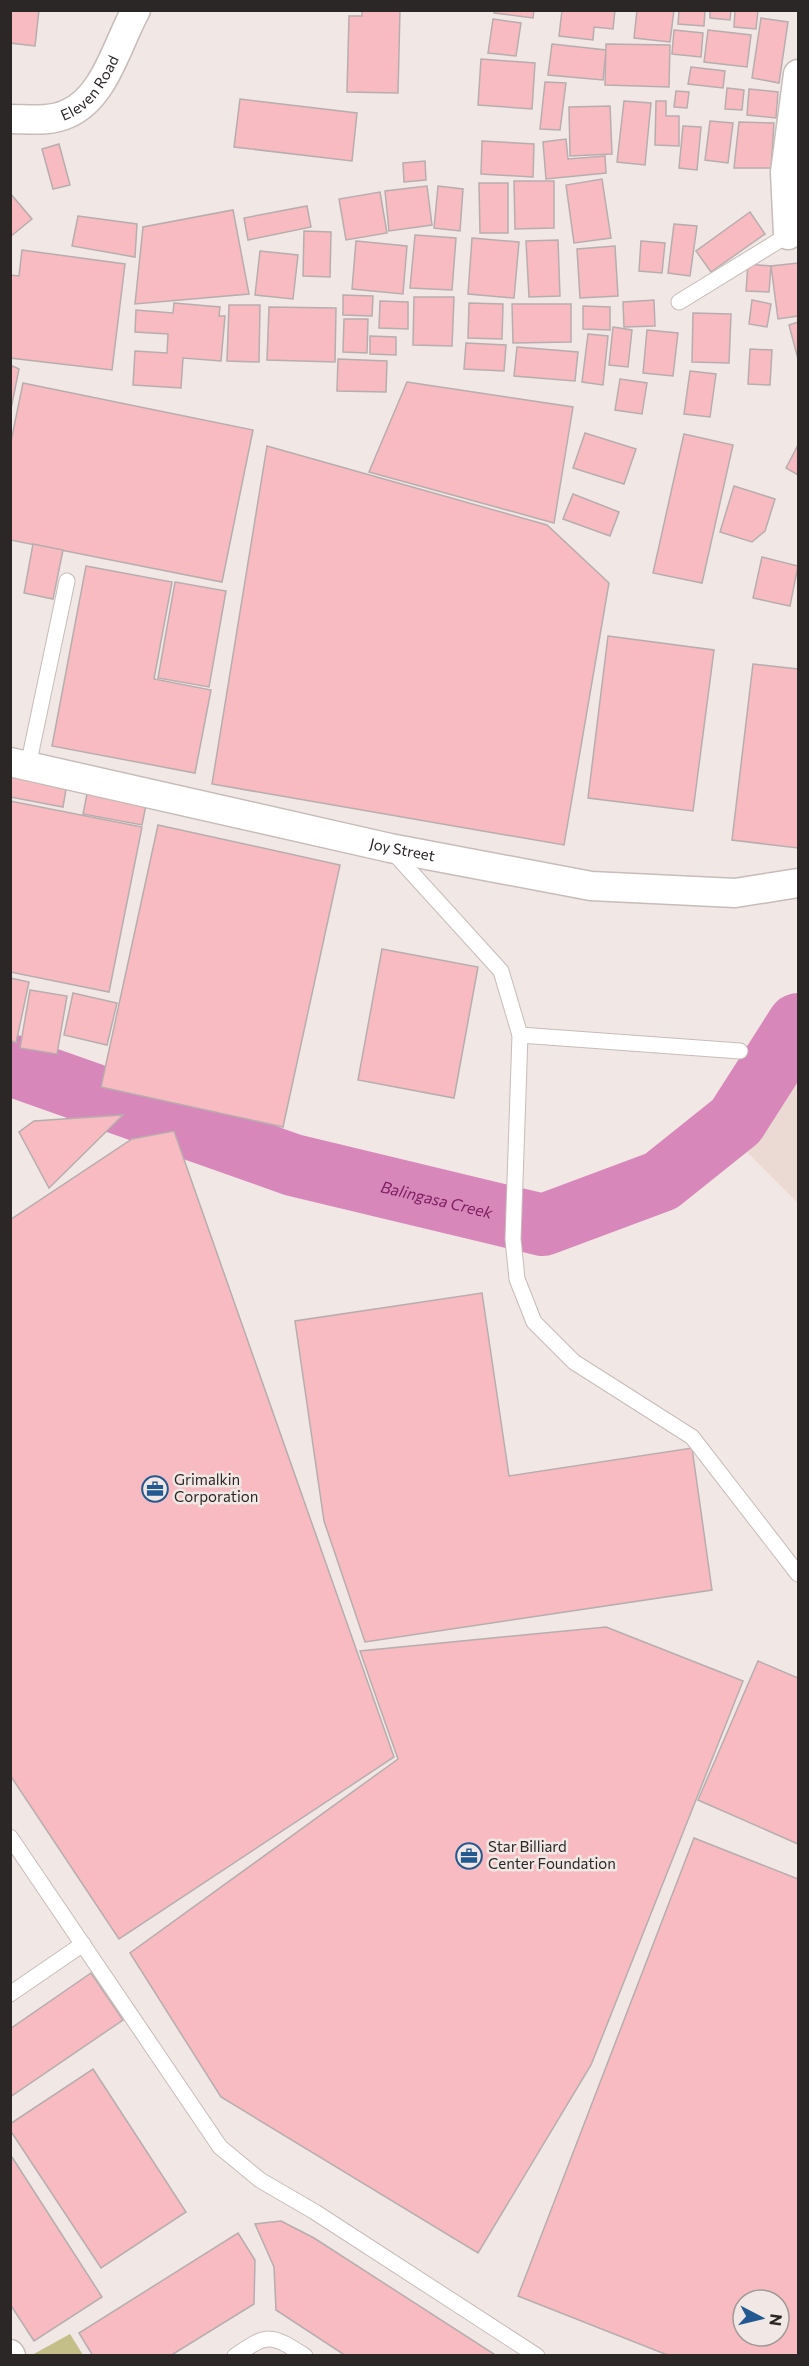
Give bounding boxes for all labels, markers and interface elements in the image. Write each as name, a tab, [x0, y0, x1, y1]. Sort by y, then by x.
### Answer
street label: Eleven Road	[58, 52, 122, 124]
street label: Joy Street	[368, 834, 437, 864]
water label: Balingasa Creek	[379, 1176, 495, 1222]
place label: Grimalkin Corporation	[174, 1470, 258, 1505]
office icon: Grimalkin Corporation	[140, 1474, 170, 1504]
place label: Star Billiard Center Foundation	[488, 1837, 616, 1872]
office icon: Star Billiard Center Foundation	[454, 1841, 484, 1871]
north arrow	[731, 2288, 791, 2348]
text: N	[766, 2313, 787, 2327]

